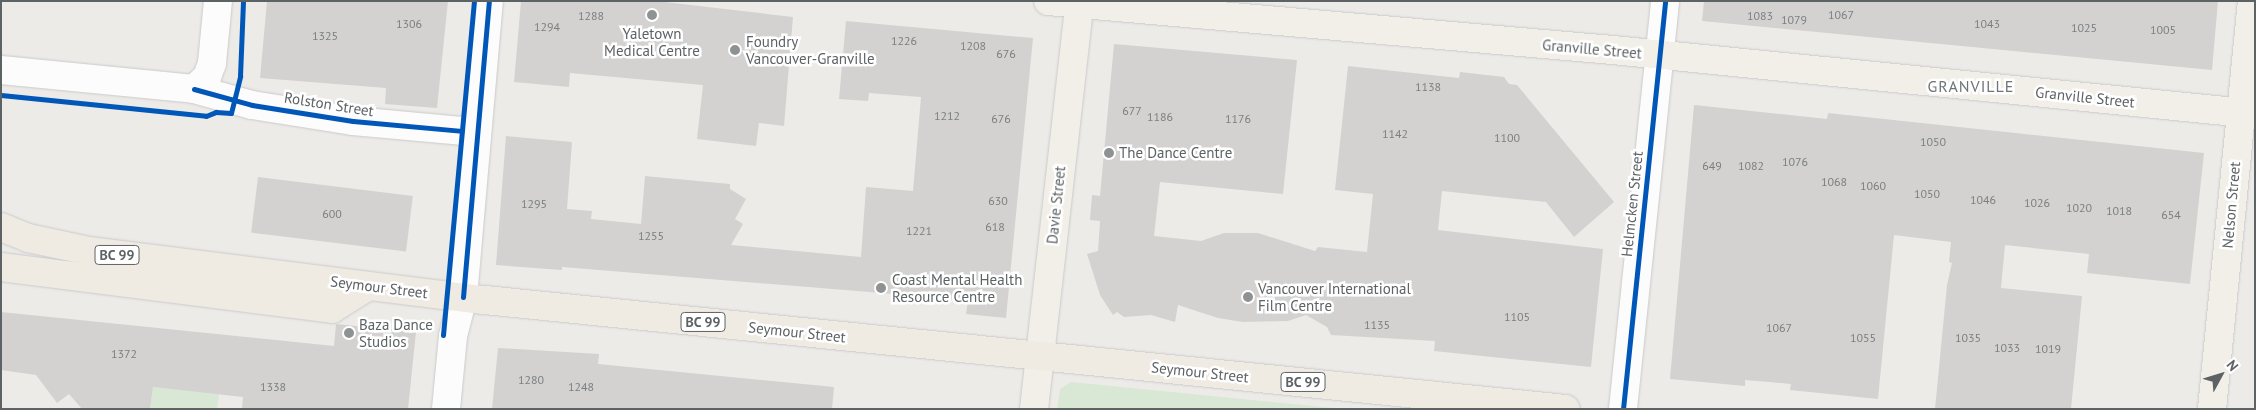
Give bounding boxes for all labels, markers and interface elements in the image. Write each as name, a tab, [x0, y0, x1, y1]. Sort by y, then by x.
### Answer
marker: Yaletown Medical Centre	[645, 8, 659, 22]
house number: 1067	[1828, 8, 1854, 22]
house number: 1288	[578, 9, 604, 23]
house number: 1083	[1747, 9, 1773, 23]
house number: 1079	[1781, 13, 1807, 27]
house number: 1306	[396, 17, 422, 31]
house number: 1043	[1974, 17, 2000, 31]
house number: 1294	[534, 20, 560, 34]
house number: 1025	[2071, 21, 2097, 35]
house number: 1005	[2150, 23, 2176, 37]
place label: Yaletown Medical Centre	[604, 24, 700, 59]
house number: 1325	[312, 29, 338, 43]
place label: Foundry Vancouver-Granville	[746, 32, 875, 67]
house number: 1226	[891, 34, 917, 48]
street label: Granville Street	[1541, 36, 1643, 62]
house number: 1208	[960, 39, 986, 53]
marker: Foundry Vancouver-Granville	[728, 43, 742, 57]
house number: 676	[996, 47, 1016, 61]
district label: GRANVILLE	[1926, 76, 2016, 96]
house number: 1138	[1415, 80, 1441, 94]
street label: Granville Street	[2034, 83, 2136, 111]
street label: Rolston Street	[283, 88, 375, 120]
house number: 677	[1122, 104, 1142, 118]
house number: 1212	[934, 109, 960, 123]
house number: 1186	[1147, 110, 1173, 124]
house number: 676	[991, 112, 1011, 126]
house number: 1176	[1225, 112, 1251, 126]
house number: 1142	[1382, 127, 1408, 141]
house number: 1100	[1494, 131, 1520, 145]
house number: 1050	[1920, 135, 1946, 149]
place label: The Dance Centre	[1119, 144, 1232, 162]
marker: The Dance Centre	[1103, 147, 1115, 159]
street label: Helmcken Street	[1618, 150, 1646, 258]
house number: 1076	[1782, 155, 1808, 169]
house number: 649	[1702, 159, 1722, 173]
house number: 1082	[1738, 159, 1764, 173]
street label: Nelson Street	[2218, 161, 2244, 249]
street label: Davie Street	[1043, 165, 1069, 245]
house number: 1068	[1821, 175, 1847, 189]
house number: 1060	[1860, 179, 1886, 193]
house number: 1050	[1914, 187, 1940, 201]
house number: 1046	[1970, 193, 1996, 207]
house number: 630	[988, 194, 1008, 208]
house number: 1026	[2024, 196, 2050, 210]
house number: 1295	[521, 197, 547, 211]
house number: 1020	[2066, 201, 2092, 215]
house number: 1018	[2106, 204, 2132, 218]
house number: 600	[322, 207, 342, 221]
house number: 654	[2161, 208, 2181, 222]
house number: 618	[985, 220, 1005, 234]
house number: 1221	[906, 224, 932, 238]
house number: 1255	[638, 229, 664, 243]
road number: BC 99	[93, 244, 141, 266]
place label: Coast Mental Health Resource Centre	[892, 270, 1022, 305]
street label: Seymour Street	[329, 272, 429, 302]
place label: Vancouver International Film Centre	[1258, 279, 1411, 314]
marker: Coast Mental Health Resource Centre	[874, 281, 888, 295]
marker: Vancouver International Film Centre	[1242, 291, 1254, 303]
house number: 1105	[1504, 310, 1530, 324]
road number: BC 99	[679, 311, 727, 334]
place label: Baza Dance Studios	[359, 315, 433, 350]
street label: Seymour Street	[747, 318, 847, 346]
house number: 1135	[1364, 318, 1390, 332]
house number: 1067	[1766, 321, 1792, 335]
marker: Baza Dance Studios	[343, 327, 355, 339]
house number: 1055	[1850, 331, 1876, 345]
house number: 1035	[1955, 331, 1981, 345]
house number: 1033	[1994, 341, 2020, 355]
house number: 1019	[2035, 342, 2061, 356]
house number: 1372	[111, 347, 137, 361]
north arrow	[2196, 350, 2246, 400]
text: N	[2223, 356, 2243, 375]
street label: Seymour Street	[1150, 358, 1250, 386]
road number: BC 99	[1279, 371, 1327, 394]
house number: 1280	[518, 373, 544, 387]
house number: 1338	[260, 380, 286, 394]
house number: 1248	[568, 380, 594, 394]

